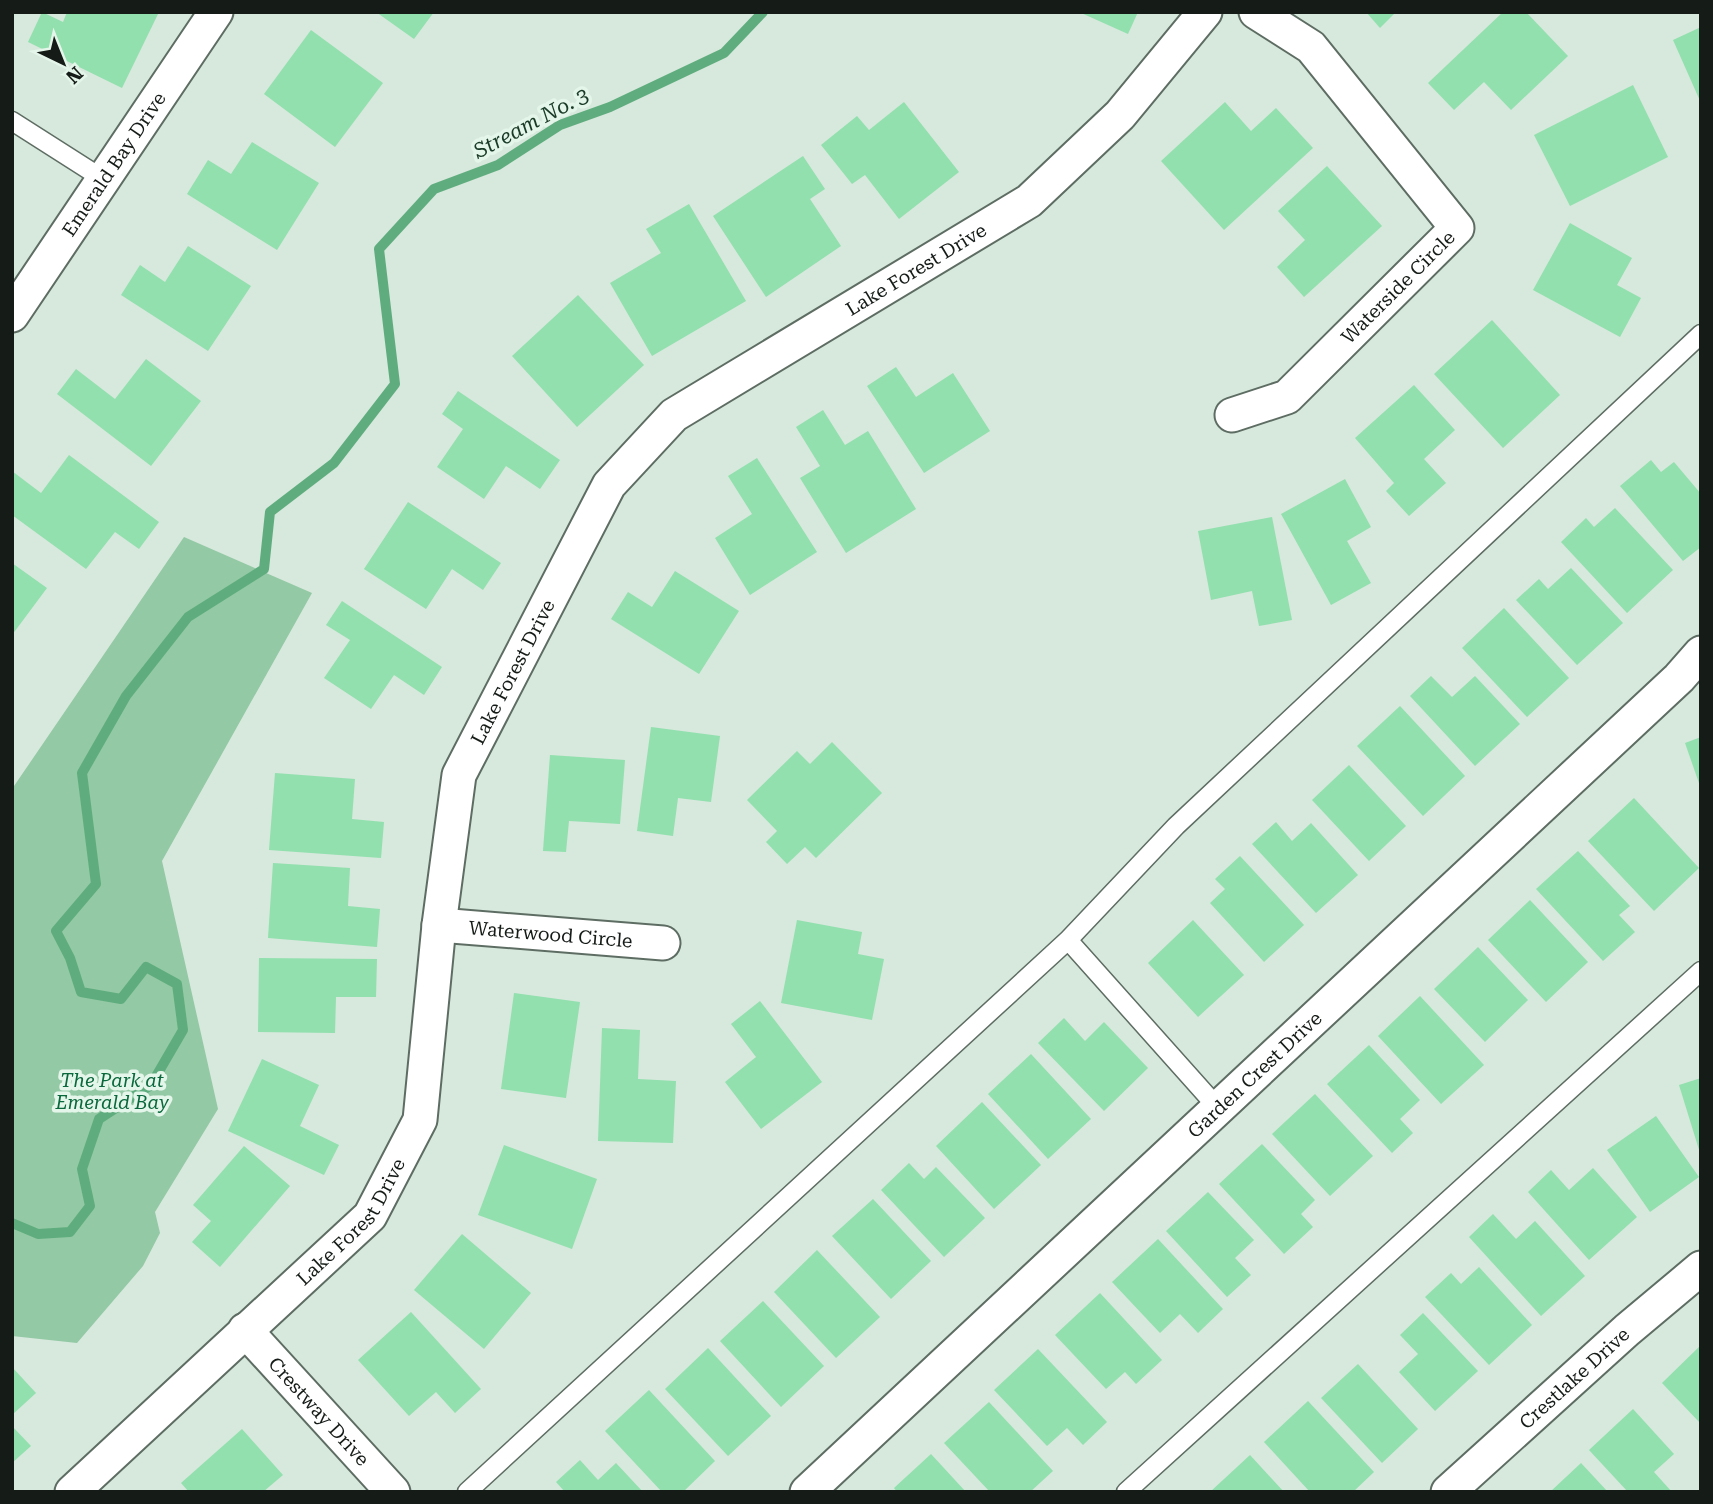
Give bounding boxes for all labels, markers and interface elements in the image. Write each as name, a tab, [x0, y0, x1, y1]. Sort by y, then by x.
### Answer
north arrow	[28, 28, 98, 98]
text: N	[61, 62, 87, 89]
water label: Stream No. 3	[468, 83, 593, 164]
street label: Emerald Bay Drive	[57, 88, 170, 240]
street label: Lake Forest Drive	[841, 218, 990, 320]
street label: Waterside Circle	[1336, 226, 1459, 348]
street label: Lake Forest Drive	[466, 595, 559, 748]
street label: Waterwood Circle	[468, 916, 633, 952]
street label: Garden Crest Drive	[1183, 1006, 1326, 1143]
park label: The Park at Emerald Bay	[54, 1069, 169, 1114]
street label: Lake Forest Drive	[292, 1154, 410, 1290]
street label: Crestlake Drive	[1514, 1322, 1634, 1434]
street label: Crestway Drive	[264, 1352, 375, 1470]

